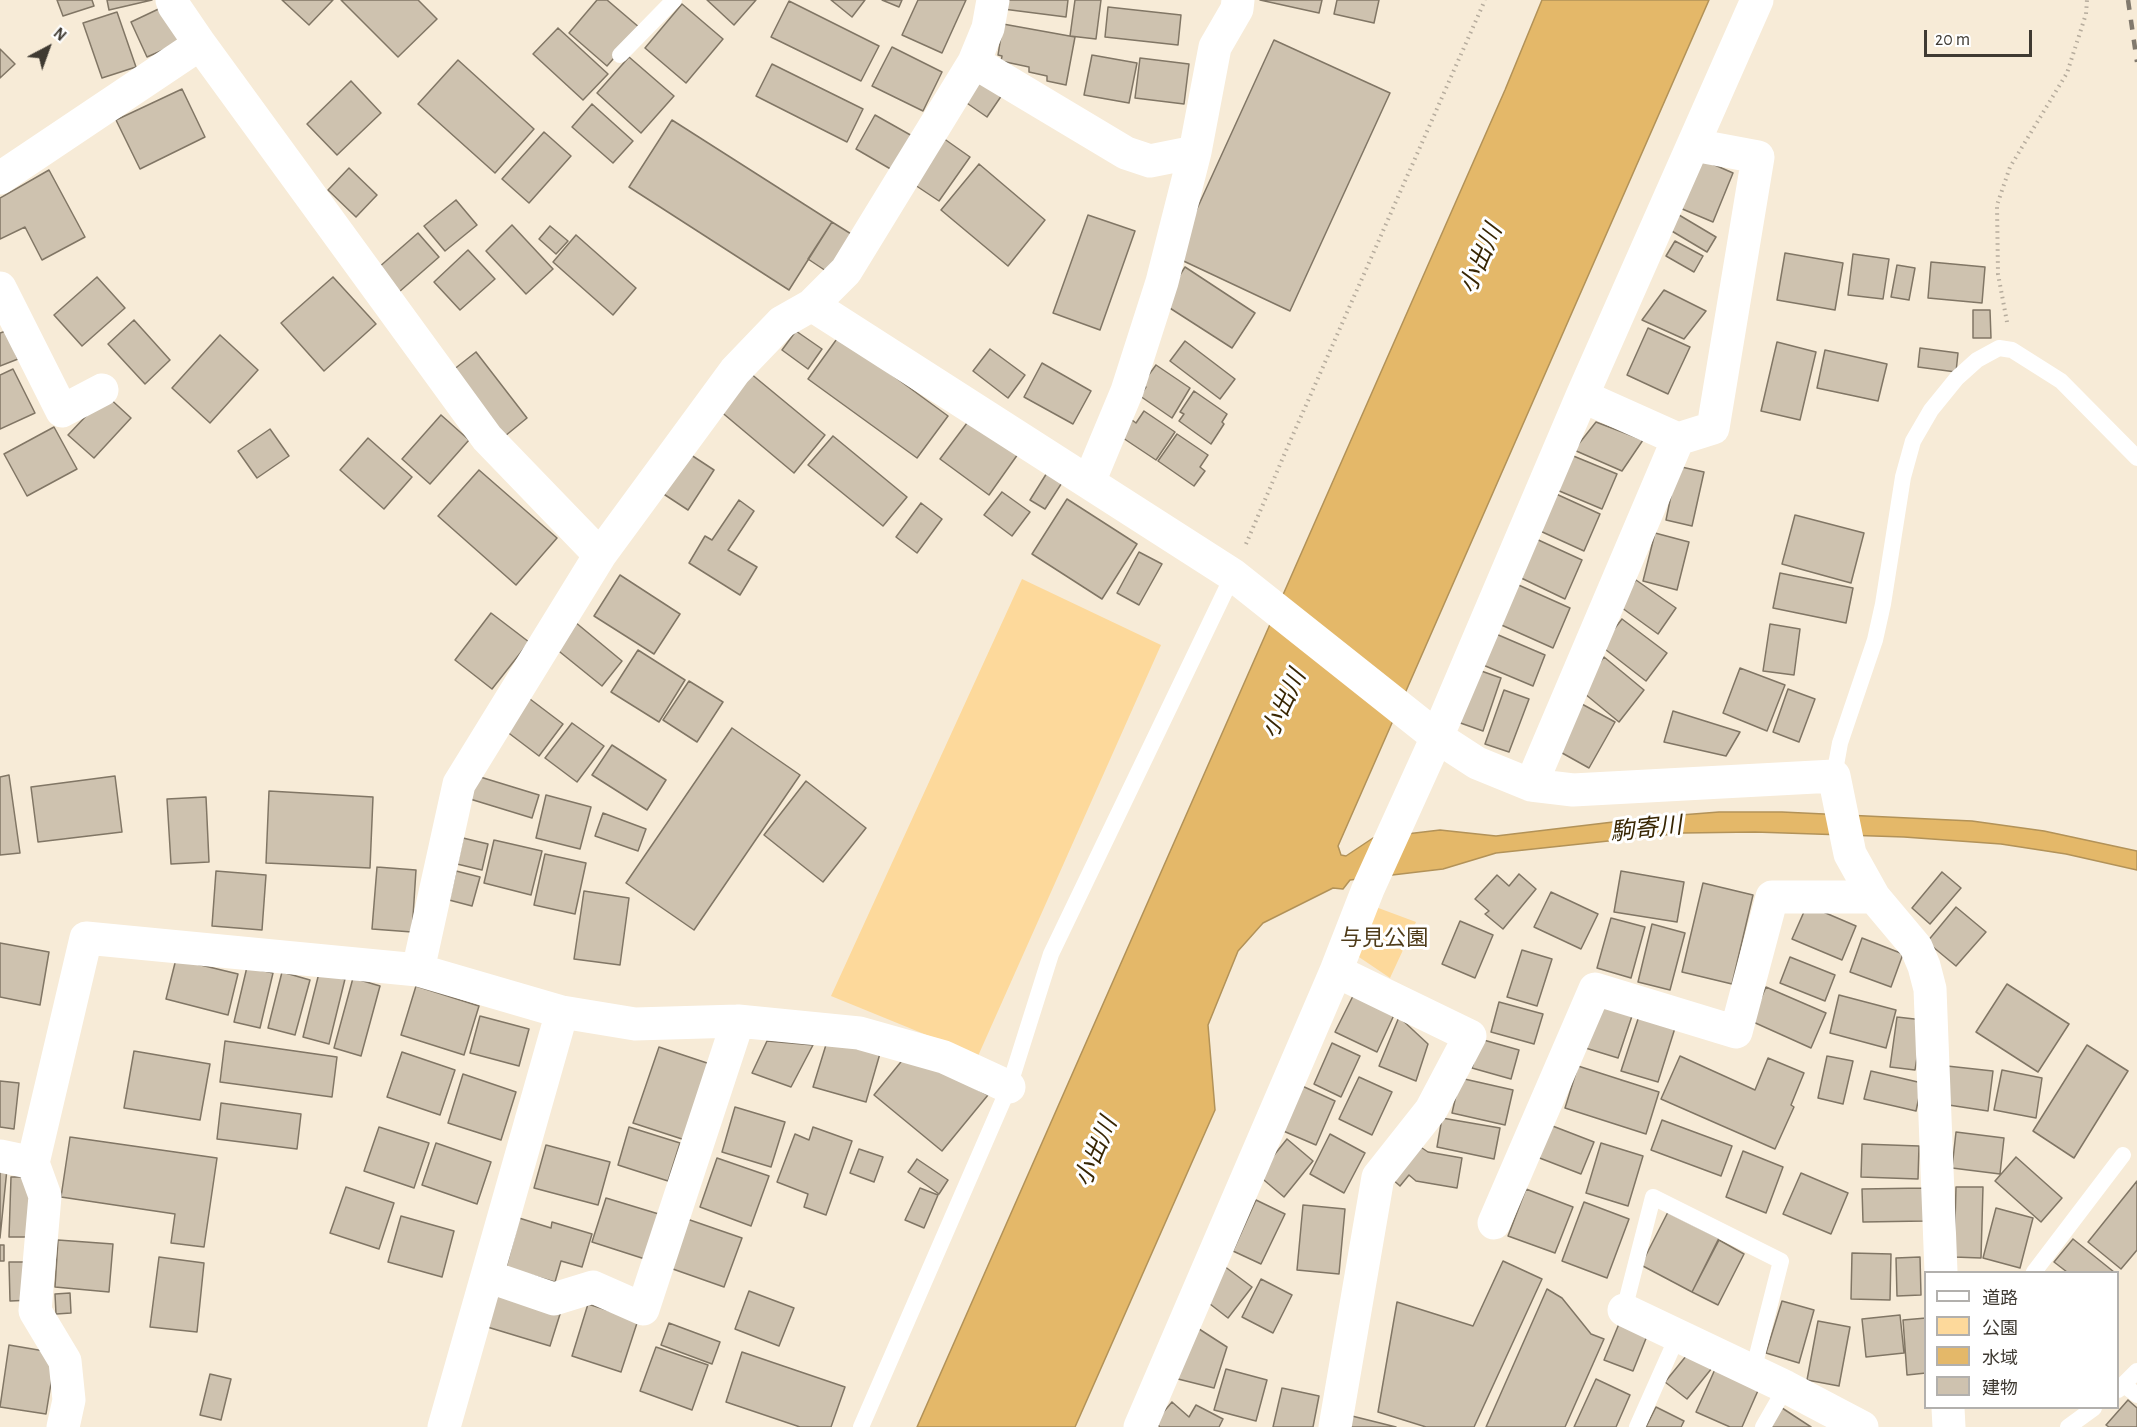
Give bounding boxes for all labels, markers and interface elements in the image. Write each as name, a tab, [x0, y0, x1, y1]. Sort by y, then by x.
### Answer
north arrow	[18, 18, 78, 78]
scale bar	[1927, 18, 2035, 56]
text: N	[50, 25, 69, 44]
text: 20 m	[1935, 31, 1970, 49]
water label: 小出川	[1454, 220, 1508, 298]
water label: 小出川	[1256, 665, 1312, 743]
water label: 駒寄川	[1609, 811, 1683, 847]
park label: 与見公園	[1340, 925, 1428, 951]
water label: 小出川	[1069, 1113, 1123, 1191]
legend	[1924, 1271, 2119, 1409]
text: 道路	[1982, 1290, 2018, 1308]
text: 公園	[1982, 1320, 2018, 1338]
text: 水域	[1982, 1350, 2018, 1368]
text: 建物	[1982, 1380, 2018, 1398]

